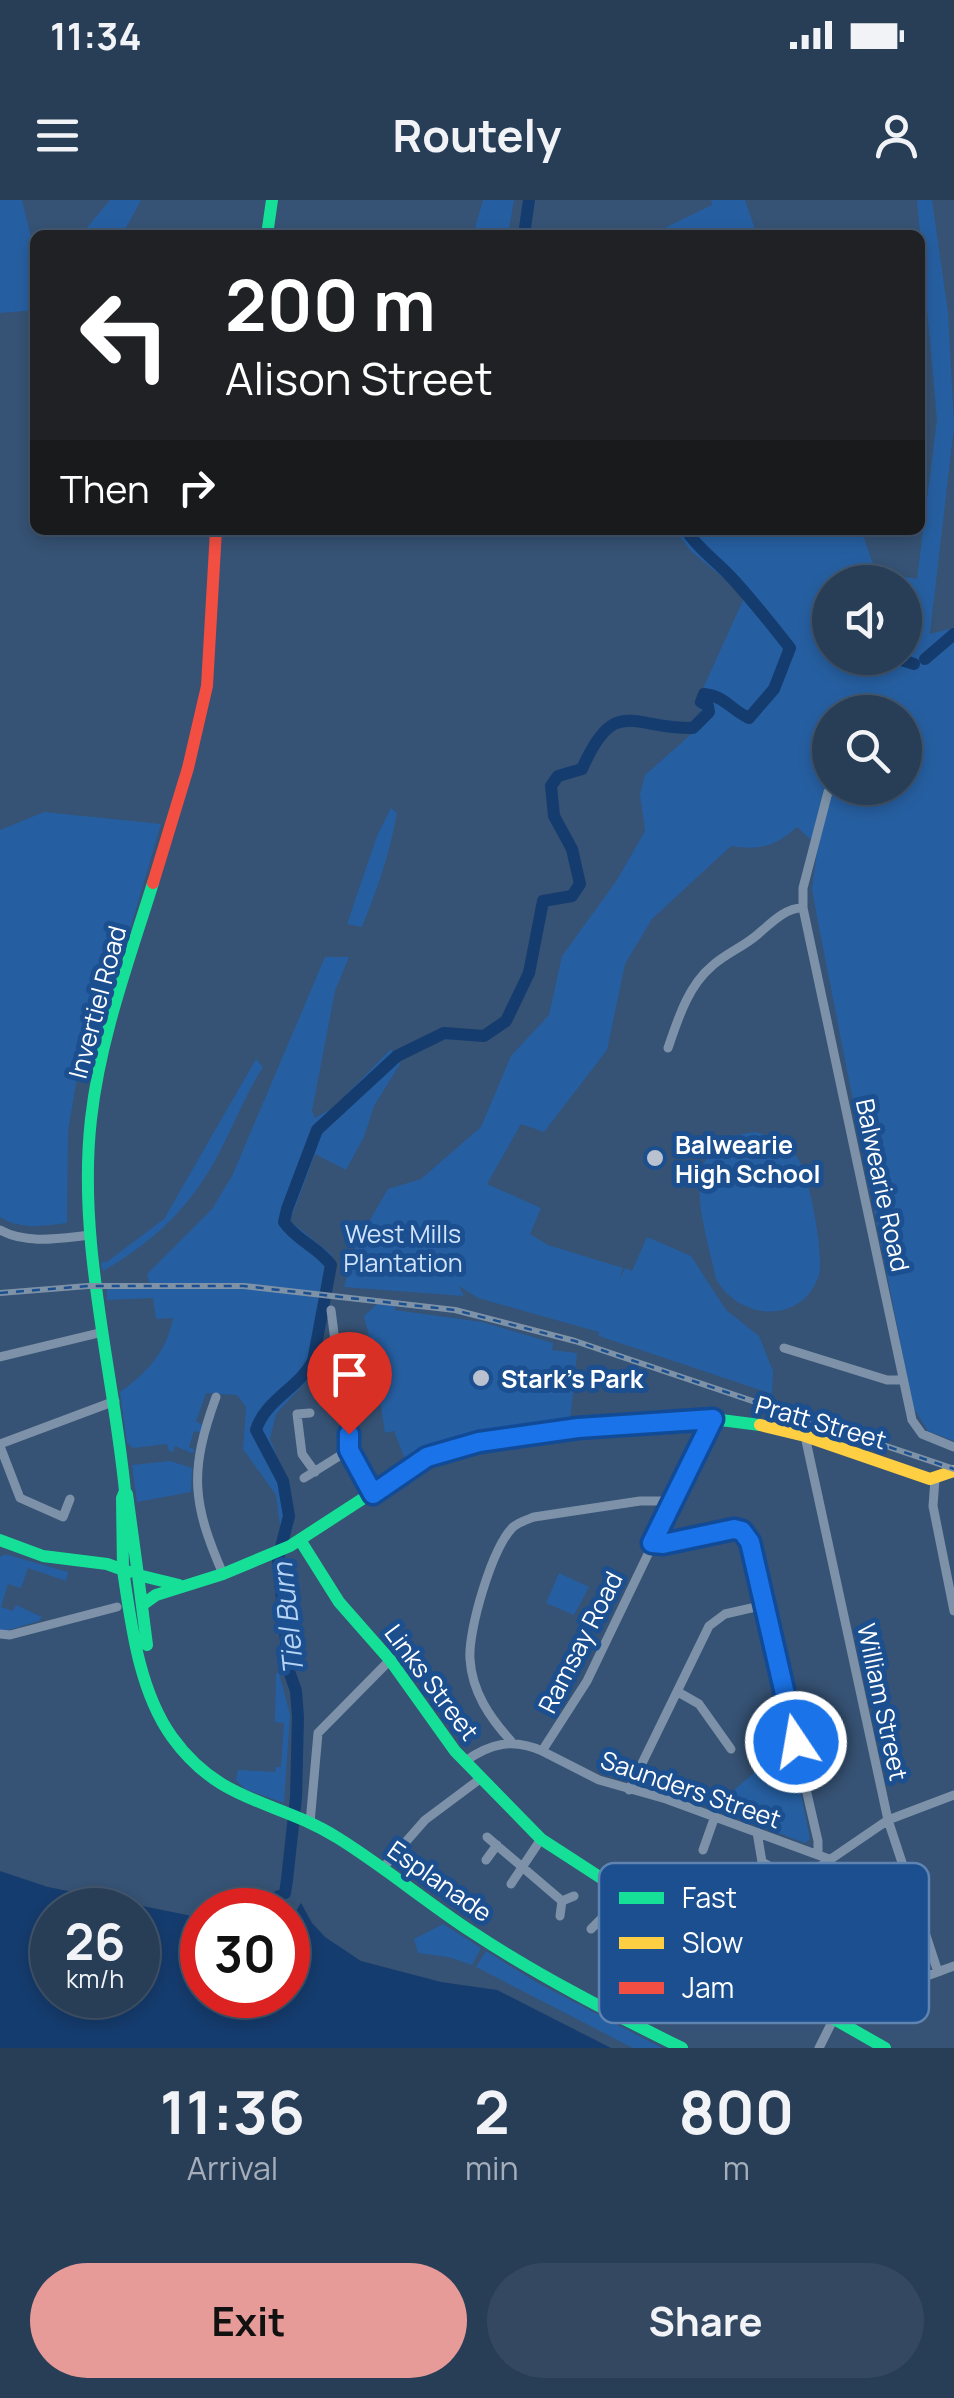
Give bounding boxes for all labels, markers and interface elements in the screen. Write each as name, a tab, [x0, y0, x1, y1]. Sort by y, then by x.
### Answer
text: 11:34	[50, 9, 142, 61]
text: Routely	[393, 104, 561, 166]
icon: menu	[30, 108, 85, 163]
icon: person	[869, 108, 924, 163]
text: 200 m	[225, 256, 436, 352]
icon: left	[60, 270, 190, 400]
text: Alison Street	[225, 347, 493, 409]
icon: right	[169, 460, 224, 515]
text: Then	[60, 462, 149, 514]
map controls	[812, 565, 922, 805]
button: sound	[812, 565, 922, 675]
button: search	[812, 695, 922, 805]
street label: Invertiel Road	[60, 922, 134, 1082]
street label: Balwearie Road	[848, 1095, 918, 1275]
place label: Balwearie High School	[675, 1127, 820, 1191]
marker: Balwearie High School	[644, 1147, 666, 1169]
park label: West Mills Plantation	[343, 1216, 463, 1280]
pin	[307, 1332, 392, 1435]
icon: arrive	[322, 1347, 377, 1402]
place label: Stark's Park	[501, 1361, 644, 1396]
marker: Stark's Park	[470, 1367, 492, 1389]
street label: Pratt Street	[752, 1387, 890, 1457]
water label: Tiel Burn	[262, 1560, 312, 1677]
street label: Ramsay Road	[529, 1565, 631, 1719]
street label: Links Street	[377, 1617, 487, 1747]
street label: William Street	[849, 1620, 917, 1784]
position arrow	[744, 1690, 848, 1794]
street label: Saunders Street	[596, 1742, 786, 1836]
street label: Esplanade	[381, 1832, 499, 1930]
legend	[599, 1863, 929, 2023]
text: Fast	[682, 1878, 737, 1916]
speed limit sign: 30	[180, 1888, 310, 2018]
text: 26	[65, 1907, 125, 1975]
text: Slow	[682, 1923, 743, 1961]
text: km/h	[66, 1961, 124, 1996]
text: Jam	[682, 1968, 734, 2006]
text: 11:36	[160, 2070, 305, 2152]
text: 2	[474, 2070, 510, 2152]
text: 800	[678, 2070, 794, 2152]
text: Arrival	[187, 2146, 278, 2190]
text: min	[465, 2146, 519, 2190]
text: m	[723, 2146, 750, 2190]
button: Exit	[30, 2263, 467, 2378]
button: Share	[487, 2263, 924, 2378]

